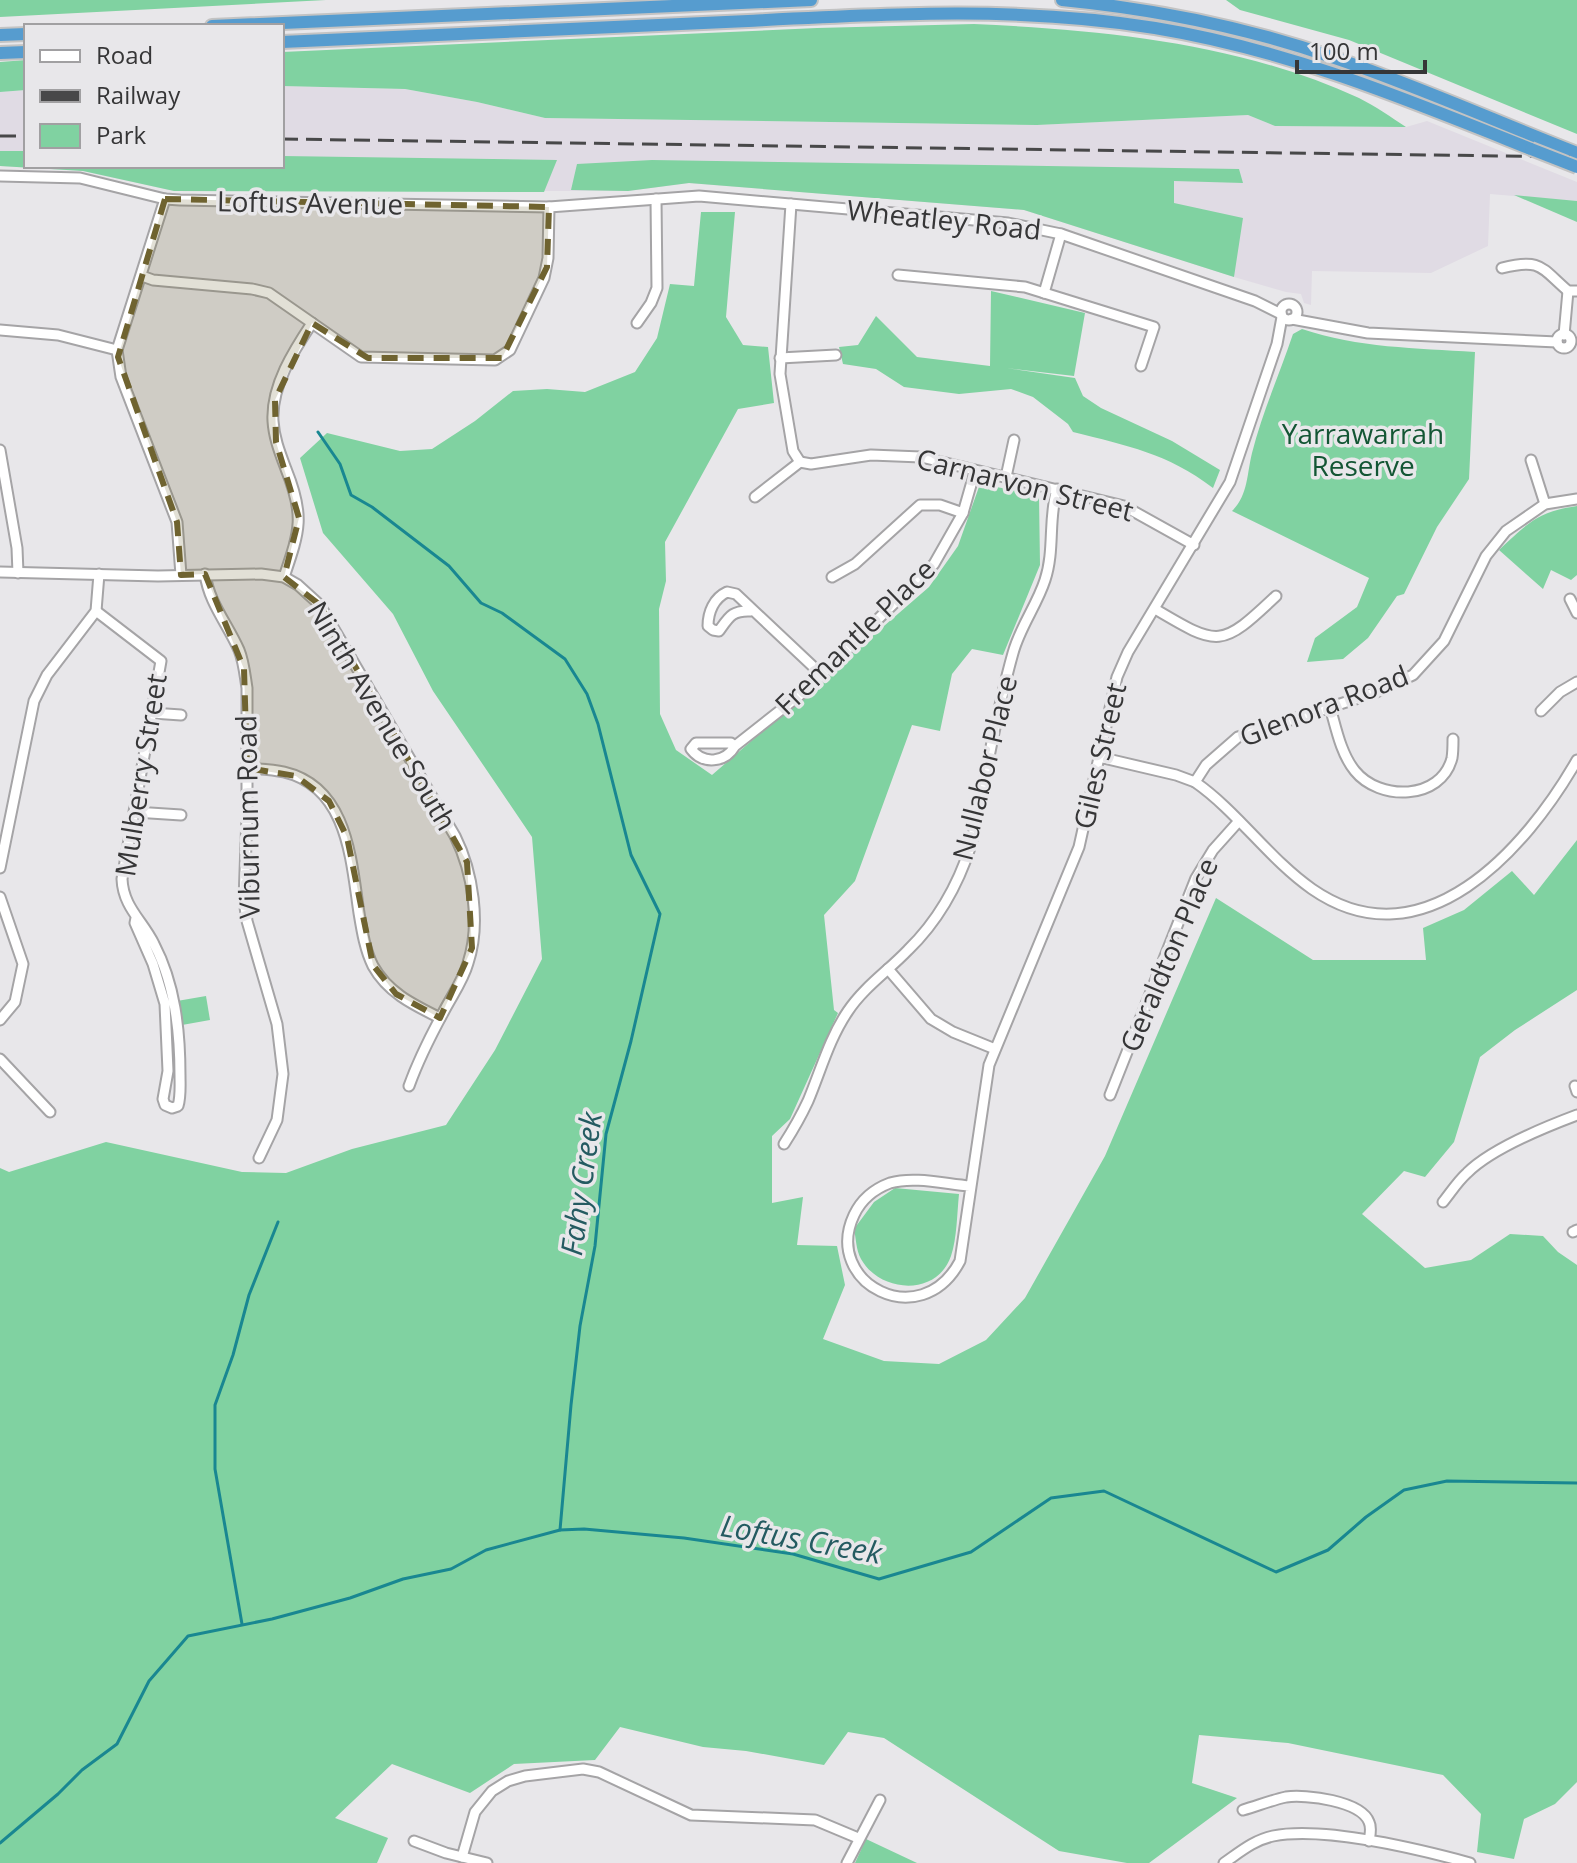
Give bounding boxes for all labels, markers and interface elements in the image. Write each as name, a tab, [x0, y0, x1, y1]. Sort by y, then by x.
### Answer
legend	[24, 24, 284, 168]
scale bar	[1297, 24, 1425, 74]
text: 100 m	[1309, 34, 1379, 67]
text: Road	[96, 38, 153, 71]
text: Railway	[96, 78, 181, 111]
text: Park	[96, 118, 147, 151]
street label: Loftus Avenue	[217, 181, 403, 223]
street label: Wheatley Road	[845, 190, 1043, 248]
park label: Yarrawarrah Reserve	[1282, 414, 1444, 484]
street label: Carnarvon Street	[913, 439, 1138, 529]
street label: Fremantle Place	[766, 550, 943, 723]
street label: Ninth Avenue South	[299, 594, 466, 837]
street label: Glenora Road	[1234, 655, 1414, 755]
street label: Mulberry Street	[105, 671, 175, 879]
street label: Nullabor Place	[943, 671, 1025, 864]
street label: Giles Street	[1064, 679, 1134, 833]
street label: Viburnum Road	[226, 715, 268, 919]
street label: Geraldton Place	[1110, 852, 1226, 1057]
water label: Fahy Creek	[550, 1108, 611, 1258]
water label: Loftus Creek	[718, 1504, 886, 1573]

